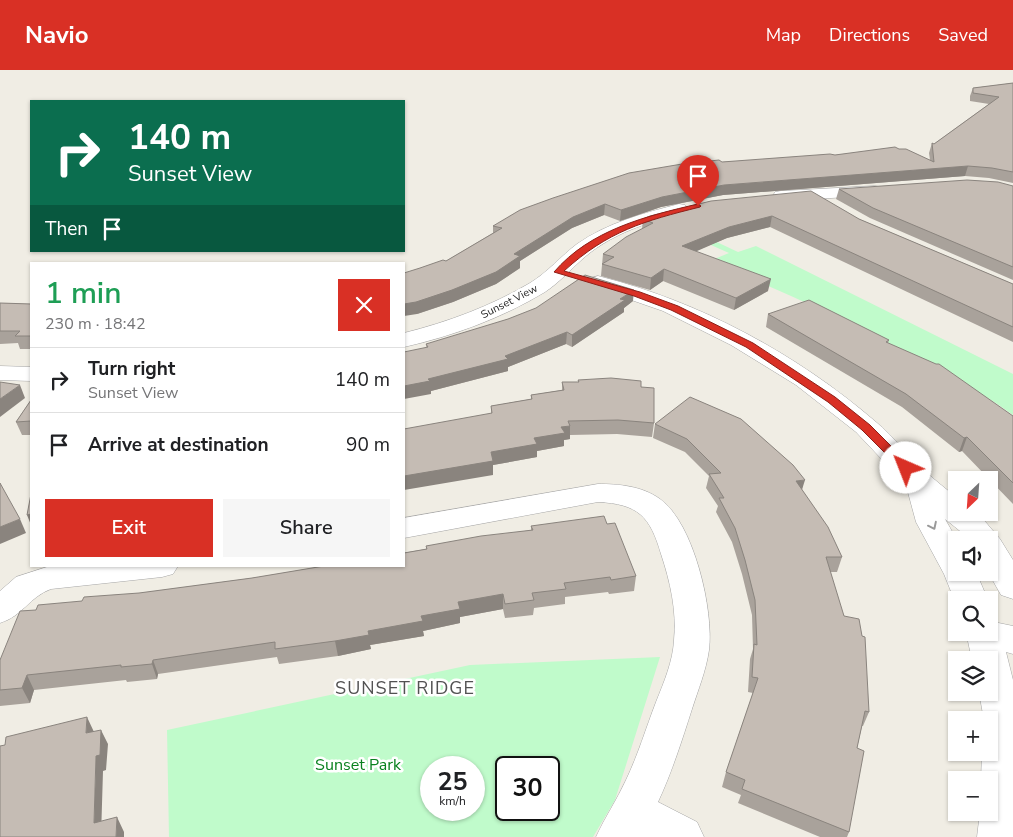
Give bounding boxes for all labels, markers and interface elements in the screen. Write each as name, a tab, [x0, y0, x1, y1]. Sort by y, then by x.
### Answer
text: Navio	[25, 19, 89, 51]
text: Map	[766, 23, 801, 47]
text: Directions	[829, 23, 910, 47]
text: Saved	[938, 23, 988, 47]
text: 140 m	[128, 114, 231, 161]
icon: right	[45, 120, 110, 185]
pin	[677, 155, 719, 206]
text: Sunset View	[128, 159, 252, 189]
icon: arrive	[684, 162, 712, 190]
icon: arrive	[98, 215, 126, 243]
text: Then	[45, 216, 88, 242]
text: 1 min	[45, 273, 121, 314]
button: close	[338, 279, 390, 331]
street label: Sunset View	[478, 281, 540, 322]
text: 230 m · 18:42	[45, 313, 146, 335]
text: Turn right	[88, 356, 175, 382]
icon: right	[45, 366, 73, 394]
text: 140 m	[335, 367, 390, 393]
text: Sunset View	[88, 382, 178, 404]
icon: arrive	[45, 431, 73, 459]
text: Arrive at destination	[88, 432, 269, 458]
text: 90 m	[346, 432, 390, 458]
position arrow	[879, 441, 931, 493]
north arrow	[948, 471, 998, 521]
map controls	[948, 471, 998, 821]
button: Exit	[45, 499, 213, 557]
button: Share	[223, 499, 390, 557]
one-way arrow	[927, 520, 937, 529]
button: sound	[948, 531, 998, 581]
button: search	[948, 591, 998, 641]
button: layers	[948, 651, 998, 701]
district label: SUNSET RIDGE	[335, 676, 475, 700]
button: +	[948, 711, 998, 761]
park label: Sunset Park	[315, 754, 402, 776]
speed limit sign: 30	[495, 756, 560, 821]
text: 25	[437, 765, 468, 799]
button: −	[948, 771, 998, 821]
text: km/h	[439, 793, 466, 809]

